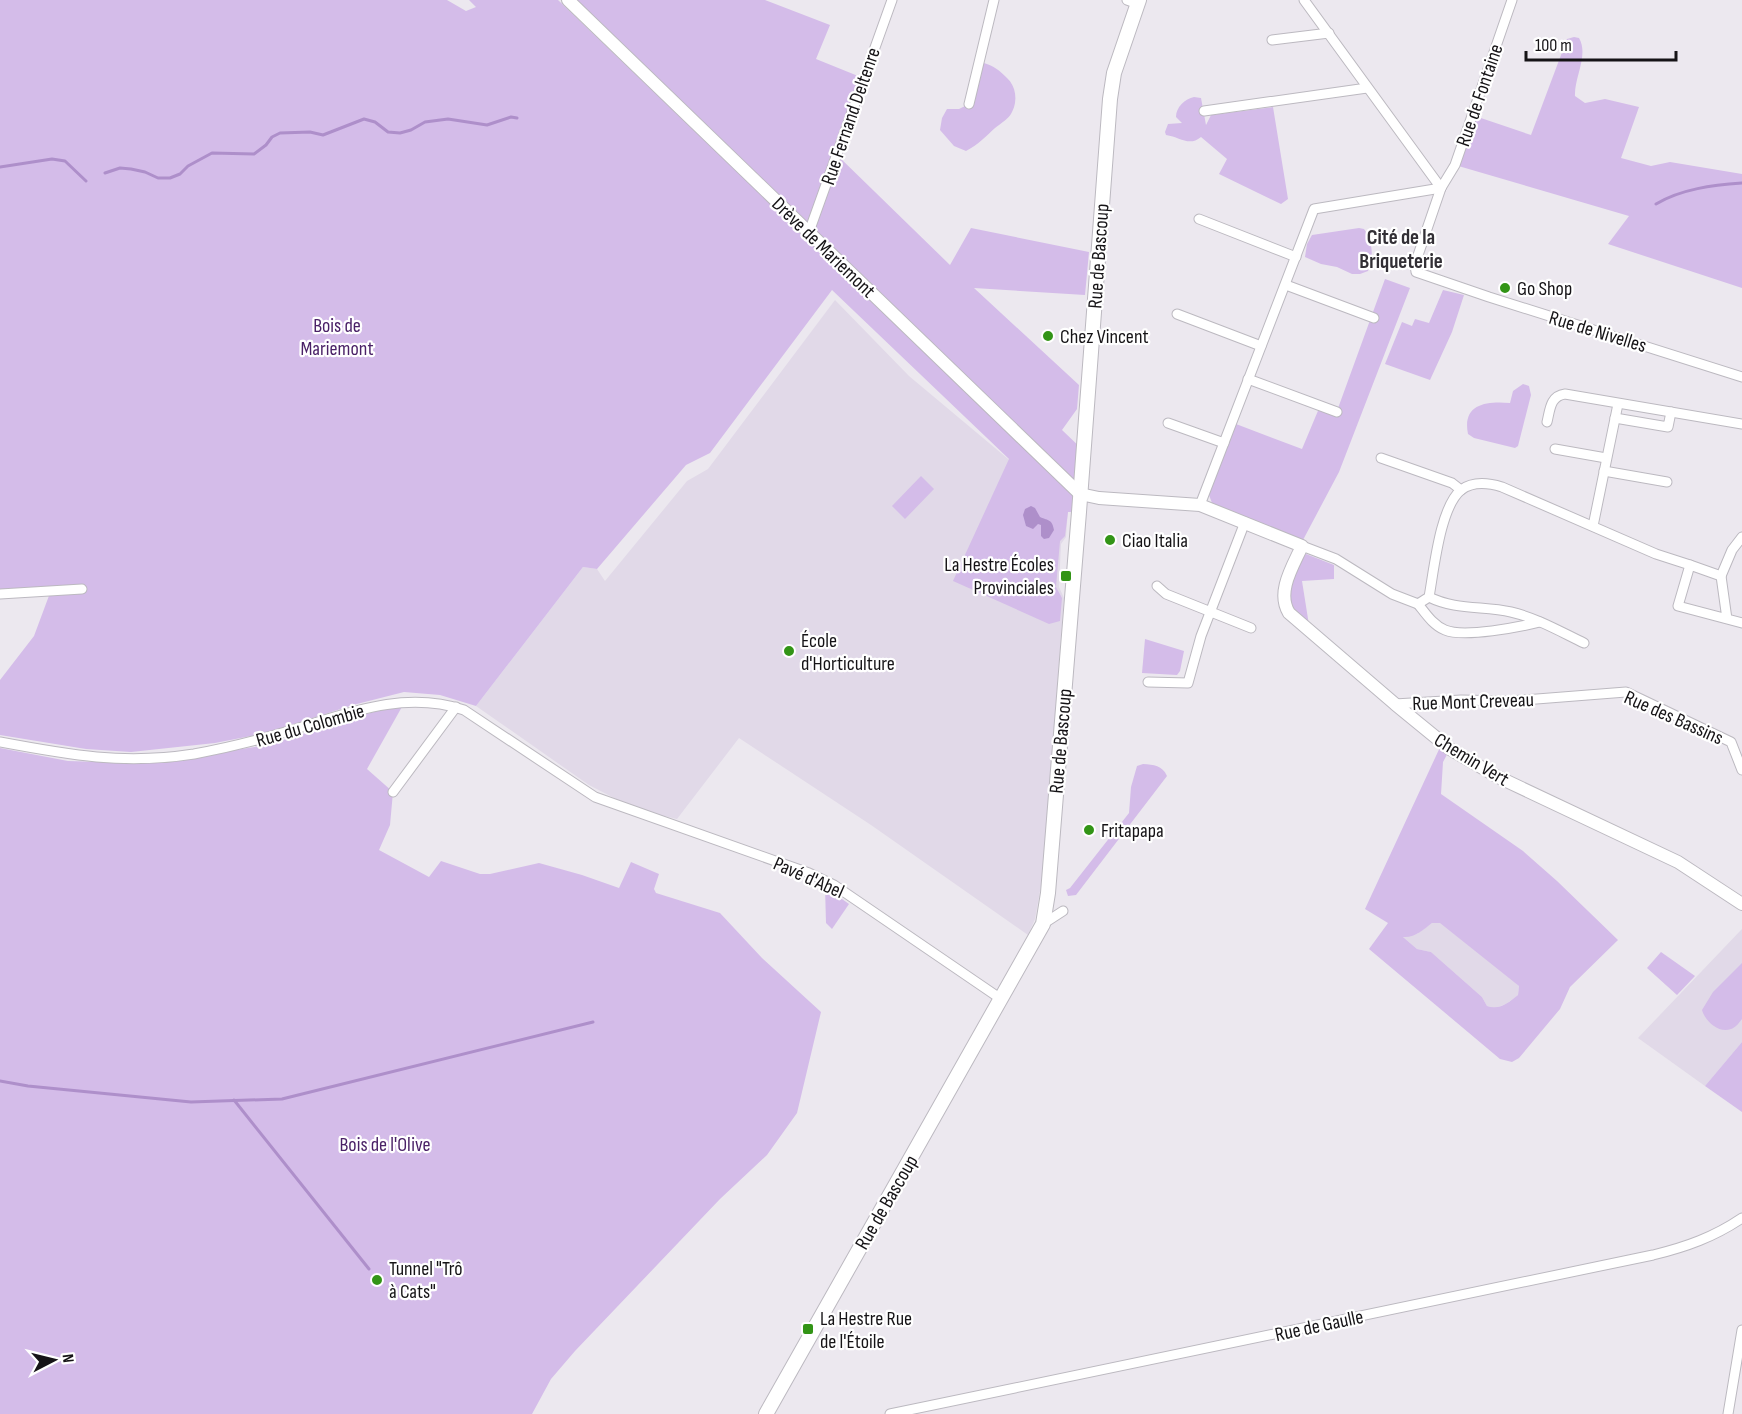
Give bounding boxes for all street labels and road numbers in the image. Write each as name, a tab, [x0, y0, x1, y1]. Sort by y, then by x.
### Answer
street label: Rue de Fontaine	[1451, 41, 1509, 150]
street label: Rue Fernand Deltenre	[816, 44, 886, 188]
street label: Drève de Mariemont	[767, 192, 880, 303]
street label: Rue de Bascoup	[1083, 203, 1115, 309]
street label: Rue de Nivelles	[1546, 306, 1649, 358]
street label: Rue des Bassins	[1620, 685, 1727, 750]
street label: Rue de Bascoup	[1044, 688, 1078, 794]
street label: Rue Mont Creveau	[1412, 688, 1534, 716]
street label: Rue du Colombie	[253, 699, 367, 753]
street label: Chemin Vert	[1430, 728, 1513, 792]
street label: Pavé d'Abel	[769, 852, 848, 904]
street label: Rue de Bascoup	[850, 1151, 924, 1254]
street label: Rue de Gaulle	[1273, 1305, 1366, 1347]

